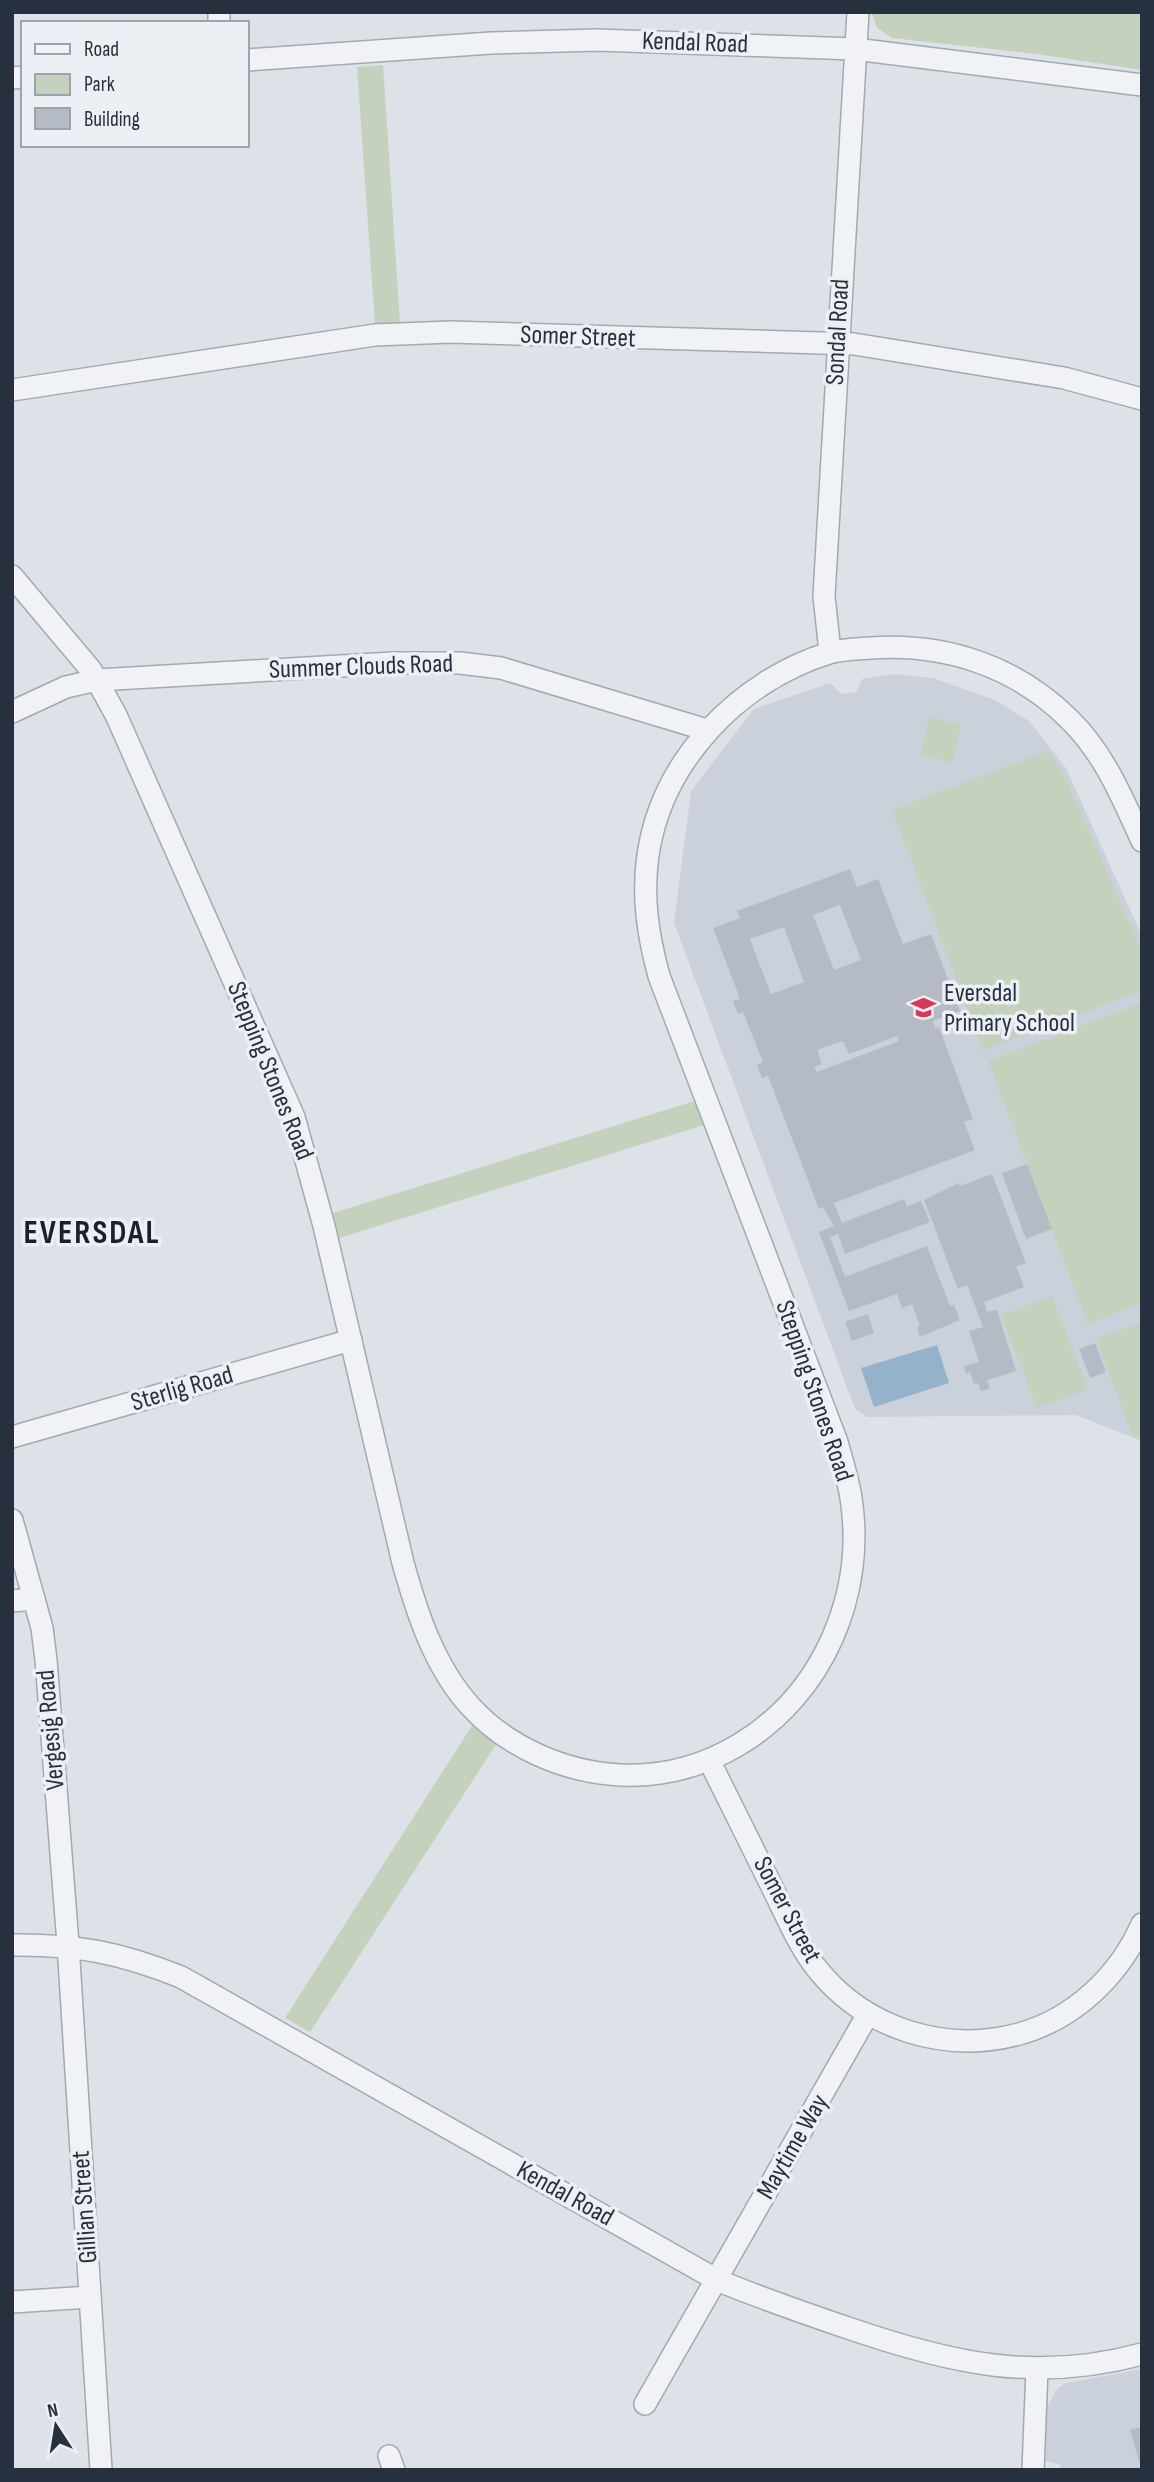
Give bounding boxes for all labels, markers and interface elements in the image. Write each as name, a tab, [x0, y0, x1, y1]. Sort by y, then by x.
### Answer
legend	[21, 21, 248, 147]
street label: Kendal Road	[641, 26, 749, 60]
text: Road	[84, 37, 119, 62]
text: Park	[84, 72, 115, 97]
text: Building	[84, 107, 140, 132]
street label: Sondal Road	[820, 278, 856, 386]
street label: Somer Street	[520, 319, 636, 355]
street label: Summer Clouds Road	[268, 648, 454, 686]
street label: Stepping Stones Road	[220, 977, 320, 1165]
place label: Eversdal Primary School	[944, 978, 1075, 1039]
school or university icon: Eversdal Primary School	[910, 994, 938, 1022]
district label: EVERSDAL	[23, 1213, 161, 1253]
street label: Stepping Stones Road	[769, 1296, 859, 1486]
street label: Sterlig Road	[127, 1360, 237, 1418]
street label: Vergesig Road	[30, 1668, 72, 1792]
street label: Somer Street	[746, 1852, 828, 1968]
street label: Maytime Way	[751, 2089, 835, 2205]
street label: Gillian Street	[66, 2149, 104, 2264]
street label: Kendal Road	[511, 2155, 619, 2233]
north arrow	[21, 2391, 91, 2461]
text: N	[45, 2399, 60, 2423]

